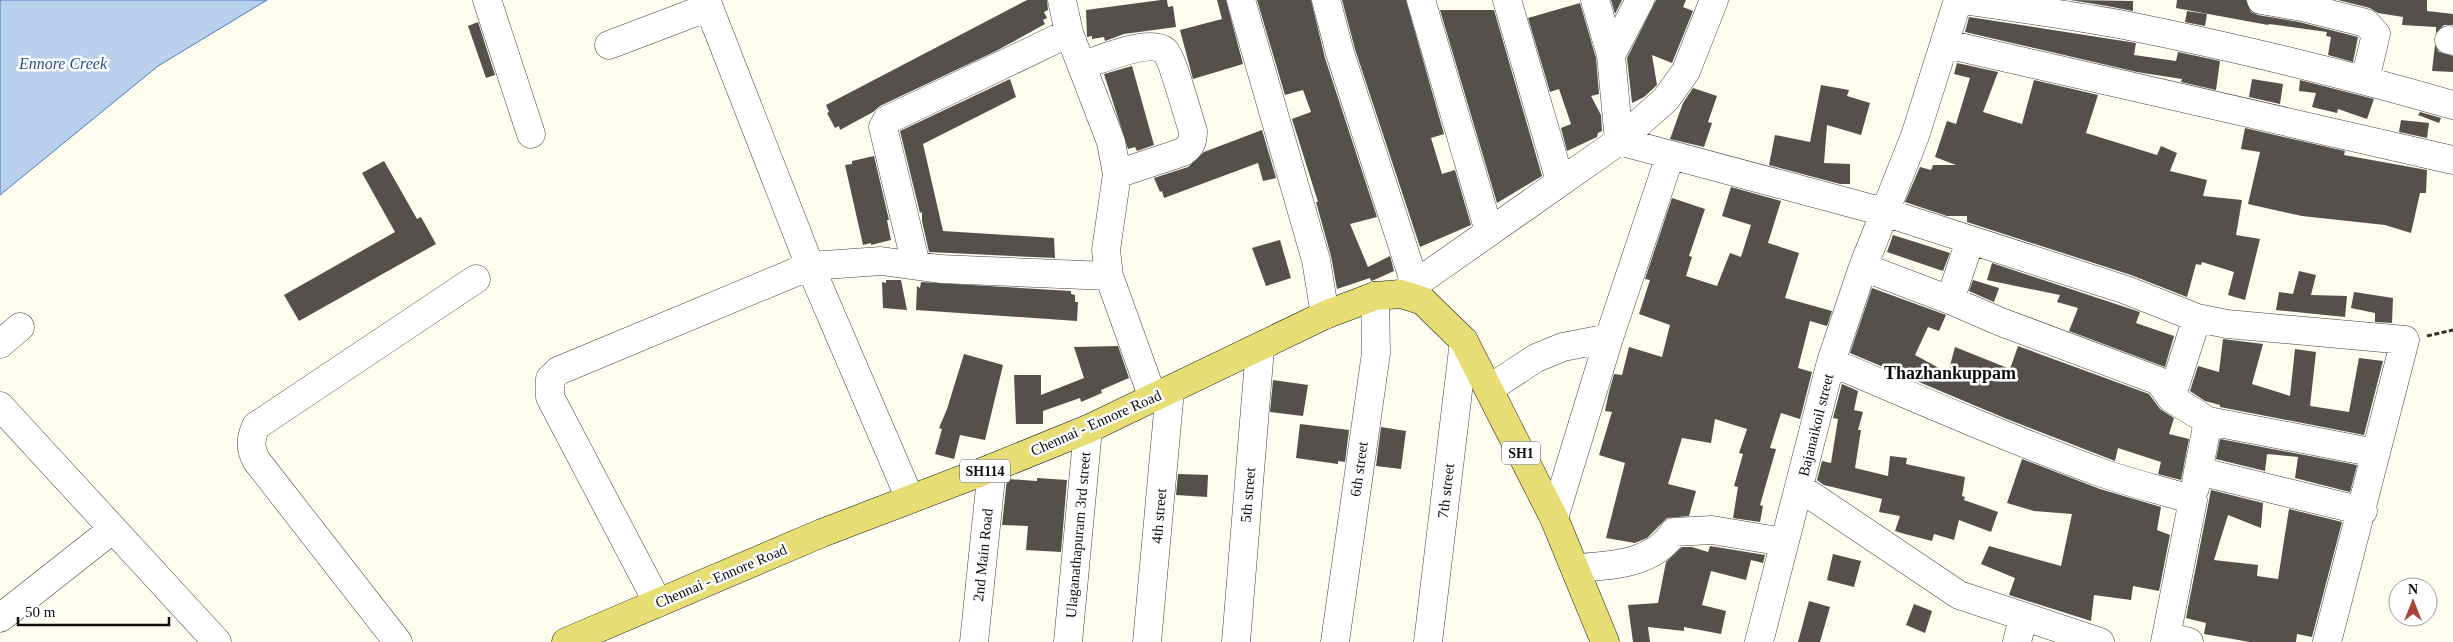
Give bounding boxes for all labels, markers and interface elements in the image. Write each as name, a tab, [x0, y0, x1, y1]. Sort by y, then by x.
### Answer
water label: Ennore Creek	[18, 55, 108, 72]
district label: Thazhankuppam	[1884, 363, 2016, 383]
street label: Bajanaikoil street	[1795, 371, 1837, 478]
street label: Chennai - Ennore Road	[1028, 387, 1164, 459]
street label: 6th street	[1347, 440, 1371, 498]
road number: SH1	[1502, 442, 1540, 464]
street label: Ulaganathapuram 3rd street	[1063, 450, 1093, 619]
road number: SH114	[960, 460, 1010, 482]
street label: 7th street	[1435, 462, 1457, 519]
street label: 5th street	[1238, 466, 1258, 523]
street label: 4th street	[1149, 487, 1169, 544]
street label: 2nd Main Road	[970, 507, 996, 602]
street label: Chennai - Ennore Road	[653, 541, 790, 611]
north arrow	[2388, 577, 2438, 627]
text: N	[2408, 582, 2418, 597]
scale bar	[18, 594, 169, 626]
text: 50 m	[25, 604, 56, 620]

